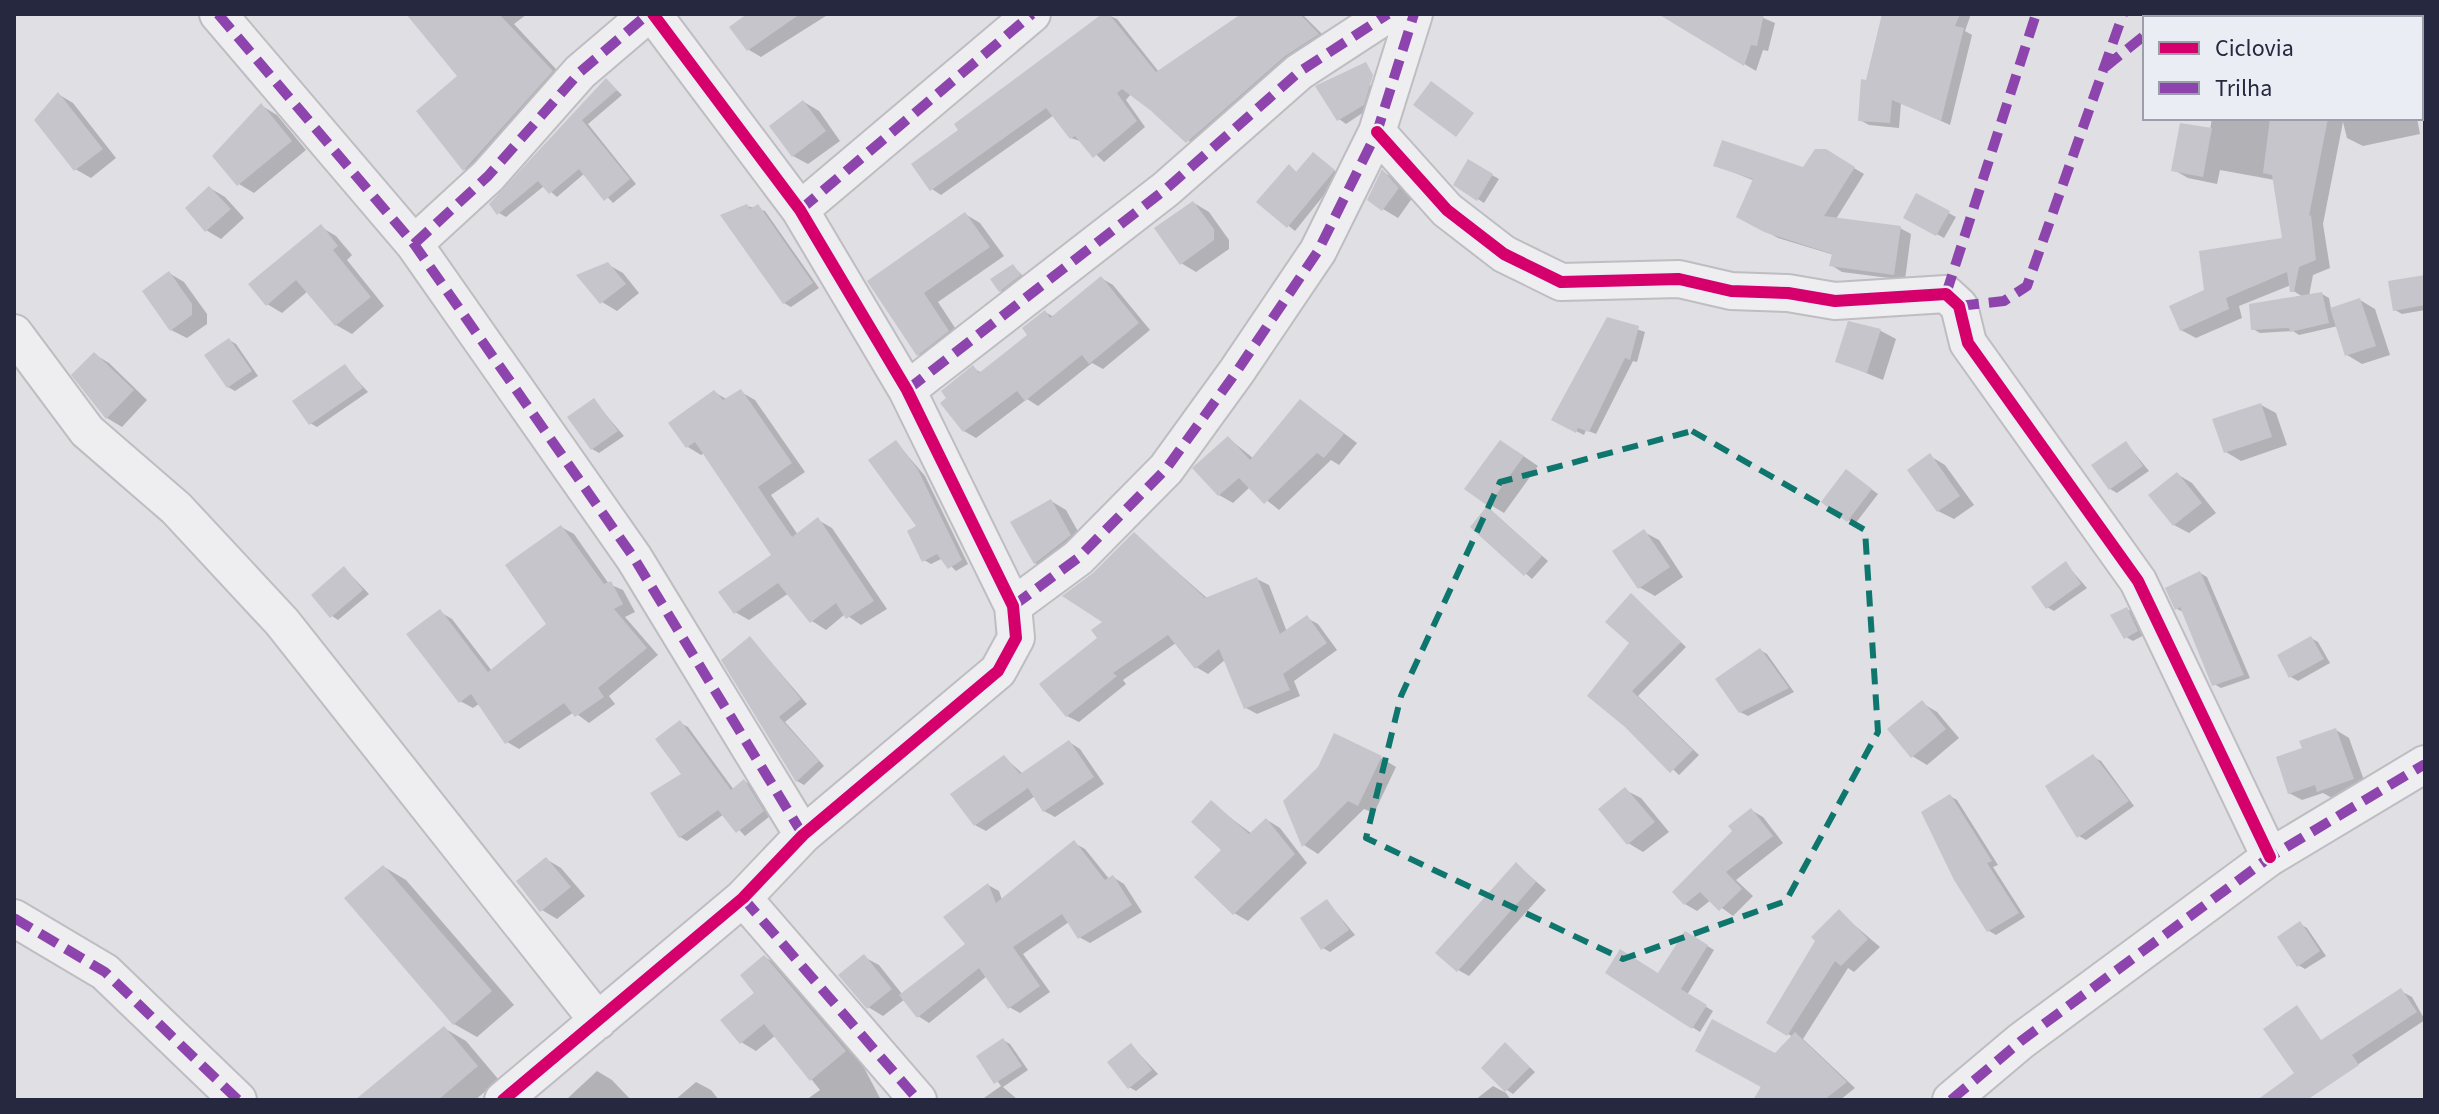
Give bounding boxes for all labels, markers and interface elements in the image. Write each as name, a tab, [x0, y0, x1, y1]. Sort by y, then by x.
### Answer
legend	[2143, 16, 2423, 120]
text: Ciclovia	[2215, 31, 2294, 66]
text: Trilha	[2215, 71, 2272, 106]

